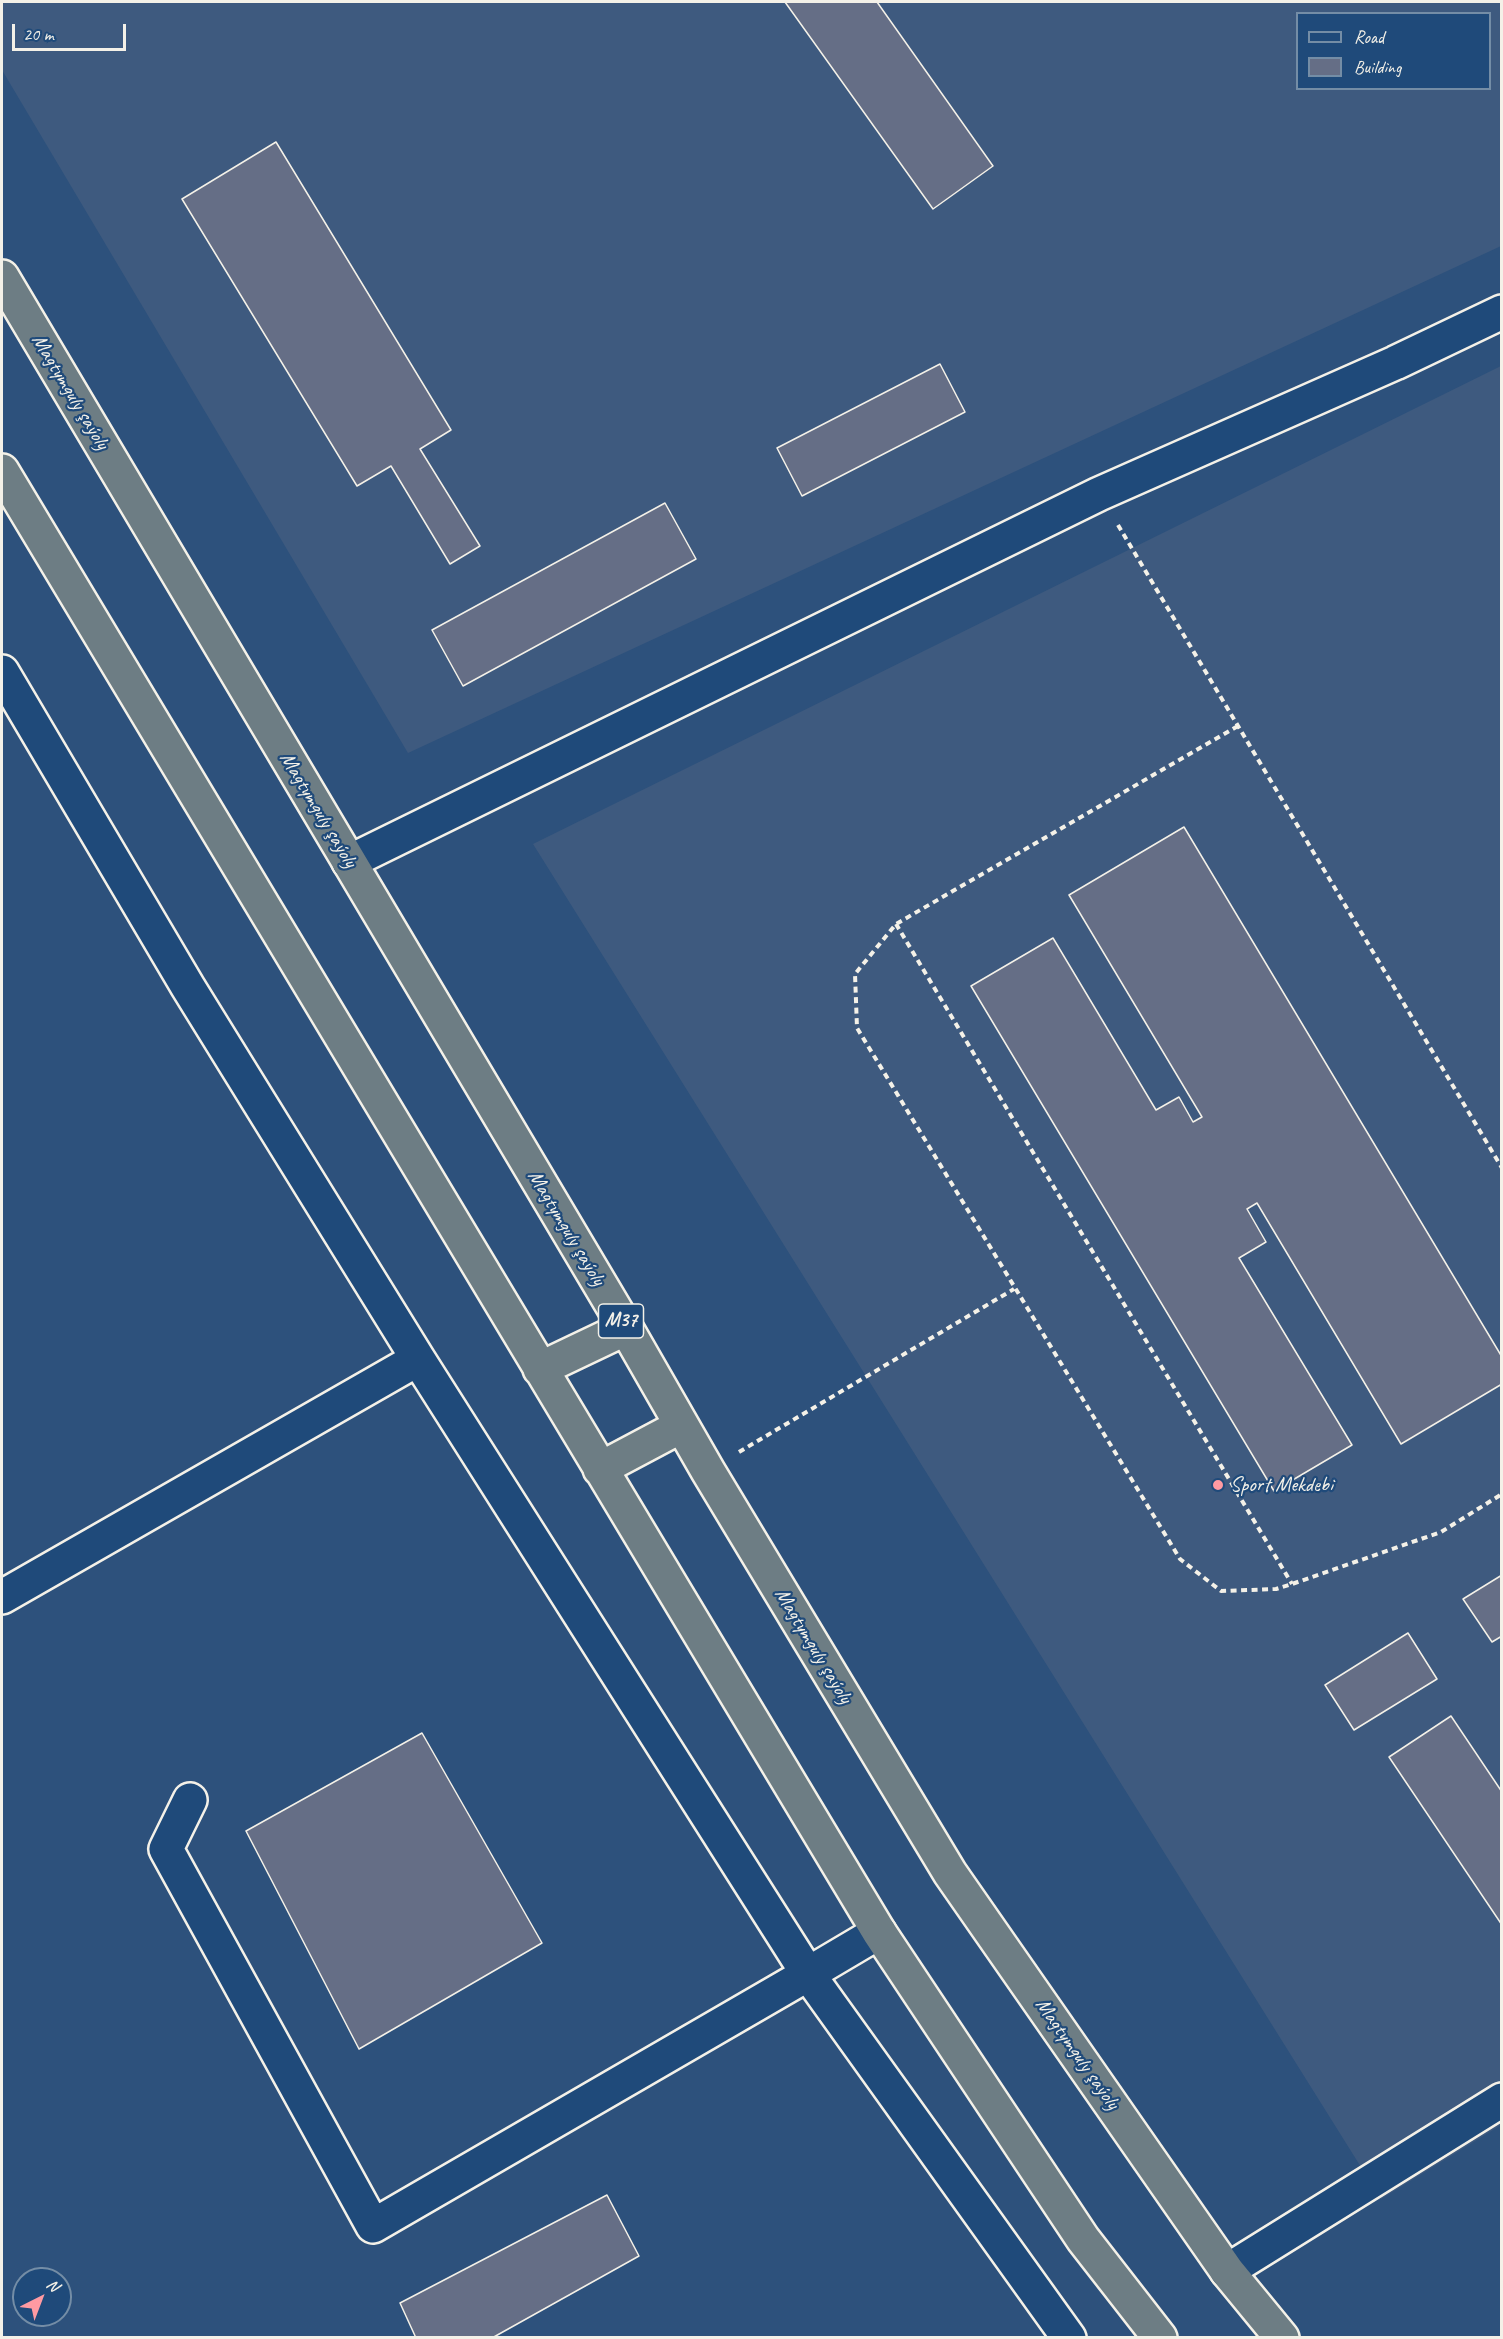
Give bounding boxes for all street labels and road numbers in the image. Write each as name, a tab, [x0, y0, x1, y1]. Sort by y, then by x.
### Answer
street label: Magtymguly şaýoly	[26, 330, 114, 454]
street label: Magtymguly şaýoly	[274, 748, 362, 872]
street label: Magtymguly şaýoly	[522, 1166, 610, 1290]
road number: M37	[598, 1304, 644, 1338]
street label: Magtymguly şaýoly	[769, 1584, 857, 1708]
street label: Magtymguly şaýoly	[1029, 1993, 1125, 2115]

